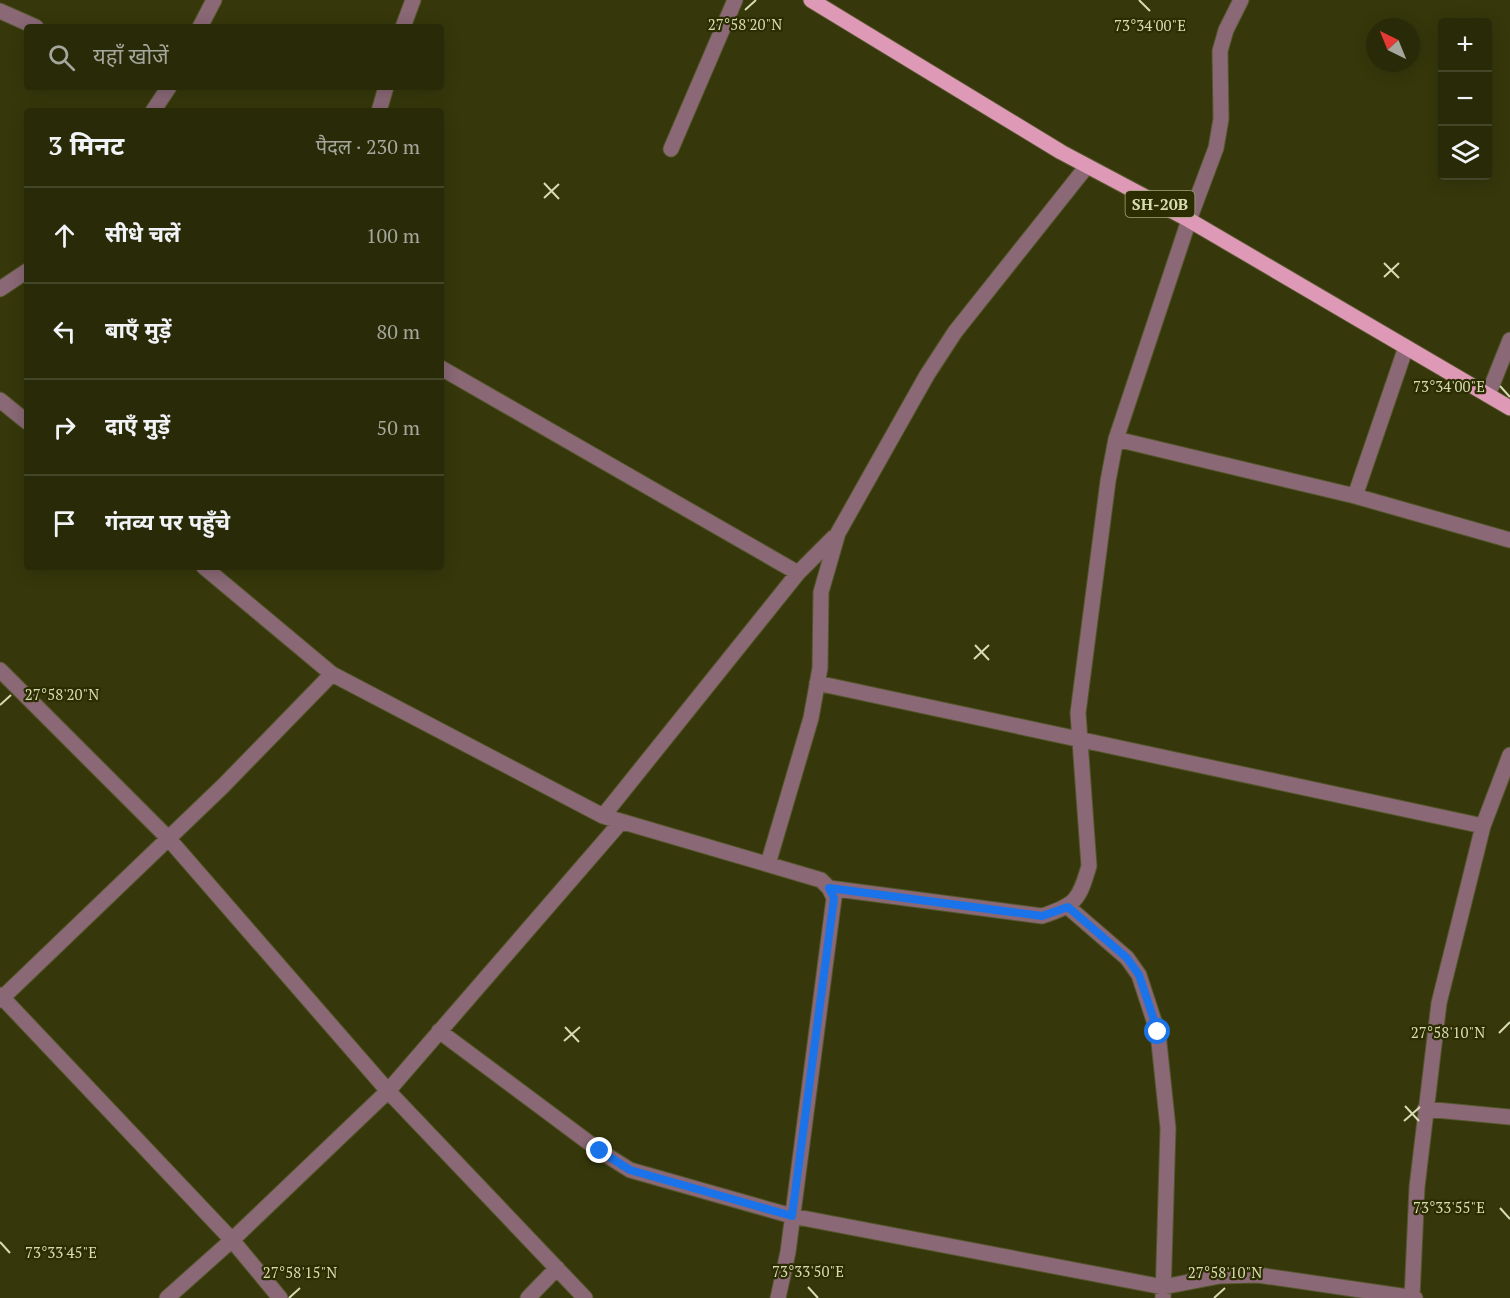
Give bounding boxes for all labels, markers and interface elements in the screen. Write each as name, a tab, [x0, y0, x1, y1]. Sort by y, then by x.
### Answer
text: 27°58'20"N	[708, 14, 782, 34]
text: 73°34'00"E	[1114, 15, 1186, 35]
north arrow	[1366, 18, 1420, 72]
map controls	[1438, 18, 1492, 180]
button: +	[1438, 18, 1492, 72]
search box	[24, 24, 444, 90]
icon: search	[45, 41, 78, 74]
text: यहाँ खोजें	[93, 41, 169, 70]
button: −	[1438, 72, 1492, 126]
button: layers	[1438, 126, 1492, 180]
text: 3 मिनट	[48, 128, 124, 162]
text: पैदल · 230 m	[316, 133, 420, 160]
road number: SH-20B	[1126, 191, 1194, 217]
icon: ahead	[48, 219, 81, 252]
text: सीधे चलें	[105, 219, 180, 248]
text: 100 m	[366, 222, 420, 249]
icon: left	[48, 315, 81, 348]
text: बाएँ मुड़ें	[105, 315, 171, 344]
text: 80 m	[377, 318, 420, 345]
text: 73°34'00"E	[1413, 376, 1485, 396]
icon: right	[48, 411, 81, 444]
text: दाएँ मुड़ें	[105, 411, 170, 440]
text: 50 m	[377, 414, 420, 441]
icon: arrive	[48, 507, 81, 540]
text: गंतव्य पर पहुँचे	[105, 507, 230, 536]
text: 27°58'20"N	[25, 684, 99, 704]
route start	[1144, 1018, 1170, 1044]
text: 27°58'10"N	[1411, 1022, 1485, 1042]
route end	[586, 1137, 612, 1163]
text: 73°33'55"E	[1413, 1197, 1485, 1217]
text: 73°33'45"E	[25, 1242, 97, 1262]
text: 73°33'50"E	[772, 1261, 844, 1281]
text: 27°58'15"N	[263, 1262, 337, 1282]
text: 27°58'10"N	[1188, 1262, 1262, 1282]

